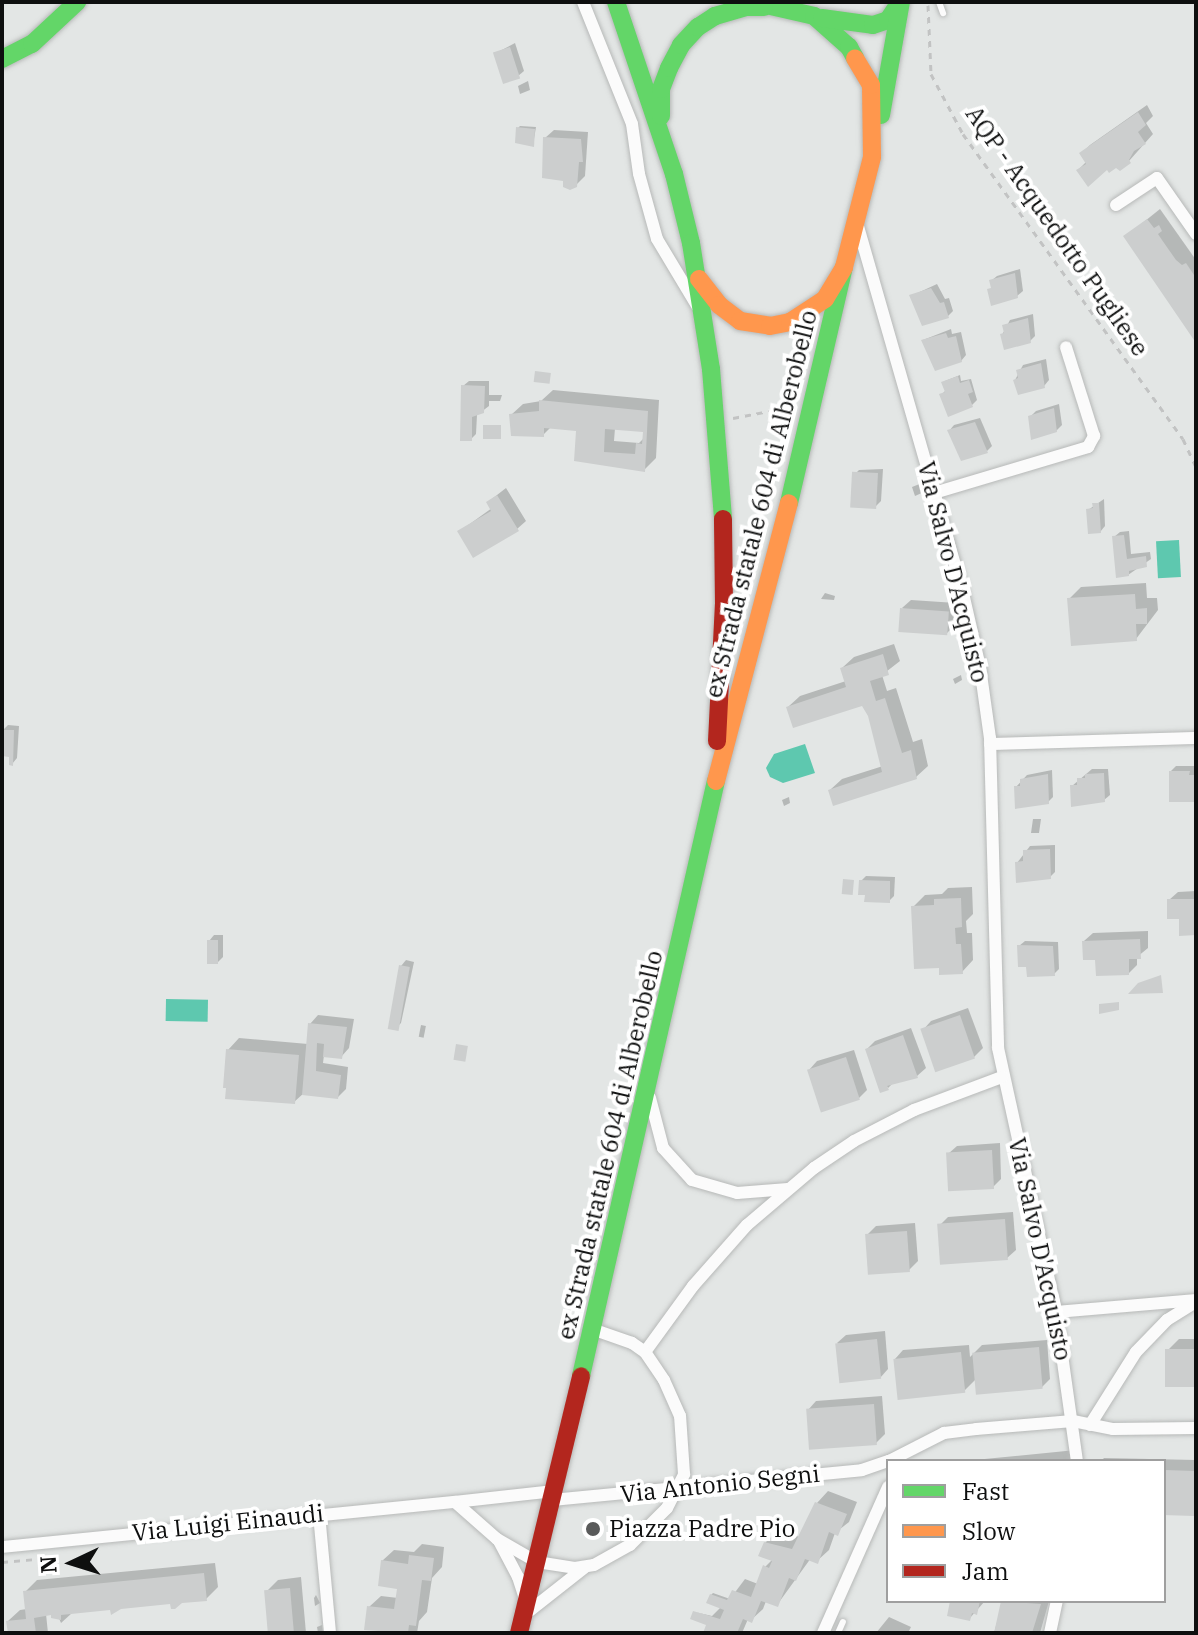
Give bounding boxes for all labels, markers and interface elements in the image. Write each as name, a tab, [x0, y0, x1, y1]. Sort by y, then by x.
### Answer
street label: AQP - Acquedotto Pugliese	[960, 100, 1154, 362]
street label: ex Strada statale 604 di Alberobello	[699, 307, 823, 701]
street label: Via Salvo D'Acquisto	[912, 458, 994, 686]
street label: ex Strada statale 604 di Alberobello	[551, 948, 669, 1342]
street label: Via Salvo D'Acquisto	[1002, 1135, 1078, 1363]
street label: Via Antonio Segni	[619, 1459, 821, 1509]
legend	[886, 1459, 1166, 1603]
text: Fast	[962, 1475, 1009, 1507]
street label: Via Luigi Einaudi	[131, 1499, 325, 1547]
place label: Piazza Padre Pio	[609, 1515, 795, 1543]
text: Slow	[962, 1515, 1015, 1547]
marker: Piazza Padre Pio	[584, 1520, 602, 1538]
north arrow	[32, 1523, 112, 1603]
text: N	[32, 1555, 63, 1574]
text: Jam	[962, 1555, 1009, 1587]

